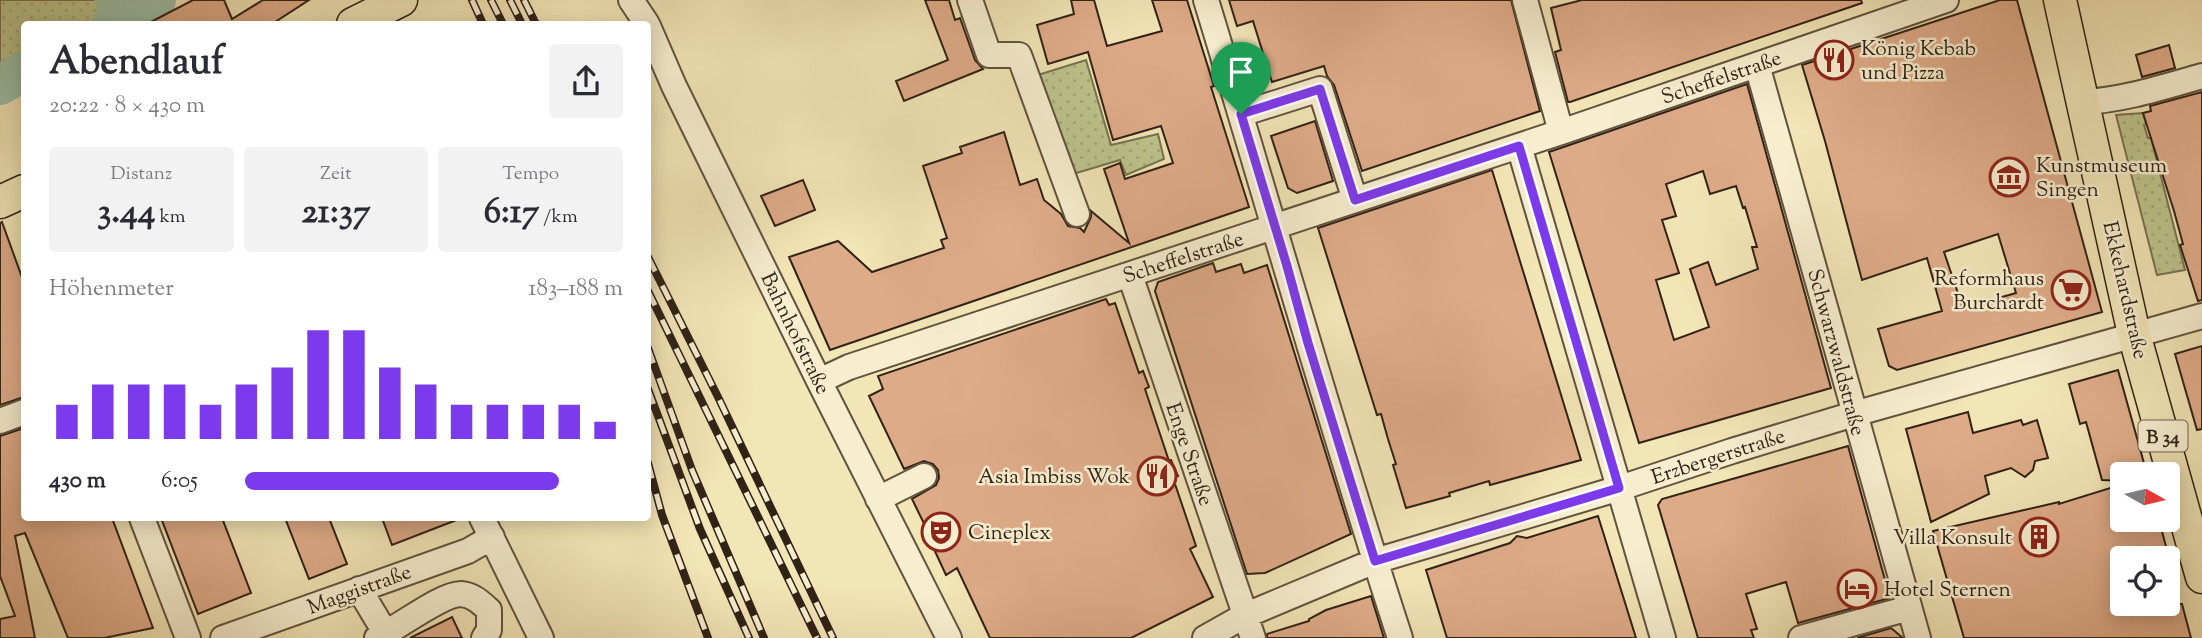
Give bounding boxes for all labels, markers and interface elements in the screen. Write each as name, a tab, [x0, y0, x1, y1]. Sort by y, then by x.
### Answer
place label: König Kebab und Pizza	[1861, 35, 1976, 89]
text: Abendlauf	[49, 37, 224, 91]
restaurant icon: König Kebab und Pizza	[1813, 39, 1855, 81]
pin	[1211, 42, 1271, 114]
button: share	[549, 44, 623, 118]
street label: Scheffelstraße	[1657, 44, 1786, 114]
icon: arrive	[1222, 53, 1260, 91]
text: 20:22 · 8 × 430 m	[49, 90, 205, 123]
place label: Kunstmuseum Singen	[2036, 152, 2167, 206]
museum icon: Kunstmuseum Singen	[1988, 156, 2030, 198]
text: Distanz	[111, 161, 172, 188]
text: Zeit	[320, 161, 352, 188]
text: Tempo	[502, 161, 559, 188]
text: 3.44	[97, 188, 155, 239]
text: 21:37	[301, 188, 371, 239]
text: 6:17	[484, 188, 539, 239]
text: km	[155, 204, 186, 231]
text: /km	[539, 204, 578, 231]
street label: Ekkehardstraße	[2094, 219, 2154, 362]
street label: Scheffelstraße	[1119, 225, 1248, 293]
place label: Reformhaus Burchardt	[1934, 265, 2044, 319]
street label: Schwarzwaldstraße	[1798, 266, 1872, 439]
street label: Bahnhofstraße	[752, 268, 837, 400]
supermarket icon: Reformhaus Burchardt	[2050, 269, 2092, 311]
text: Höhenmeter	[49, 273, 174, 306]
text: 183–188 m	[529, 273, 623, 306]
street label: Enge Straße	[1156, 399, 1220, 510]
road number: B 34	[2138, 420, 2188, 452]
street label: Erzbergerstraße	[1648, 422, 1789, 494]
restaurant icon: Asia Imbiss Wok	[1136, 455, 1178, 497]
north arrow	[2110, 462, 2180, 532]
map controls	[2110, 462, 2180, 616]
place label: Asia Imbiss Wok	[978, 463, 1131, 493]
text: 430 m	[49, 465, 106, 498]
text: 6:05	[161, 465, 198, 498]
theatre icon: Cineplex	[920, 511, 962, 553]
building icon: Villa Konsult	[2018, 516, 2060, 558]
place label: Cineplex	[968, 519, 1051, 549]
place label: Villa Konsult	[1893, 524, 2012, 554]
button: locate	[2110, 546, 2180, 616]
street label: Maggistraße	[303, 558, 416, 624]
hotel icon: Hotel Sternen	[1836, 568, 1878, 610]
place label: Hotel Sternen	[1884, 576, 2011, 606]

